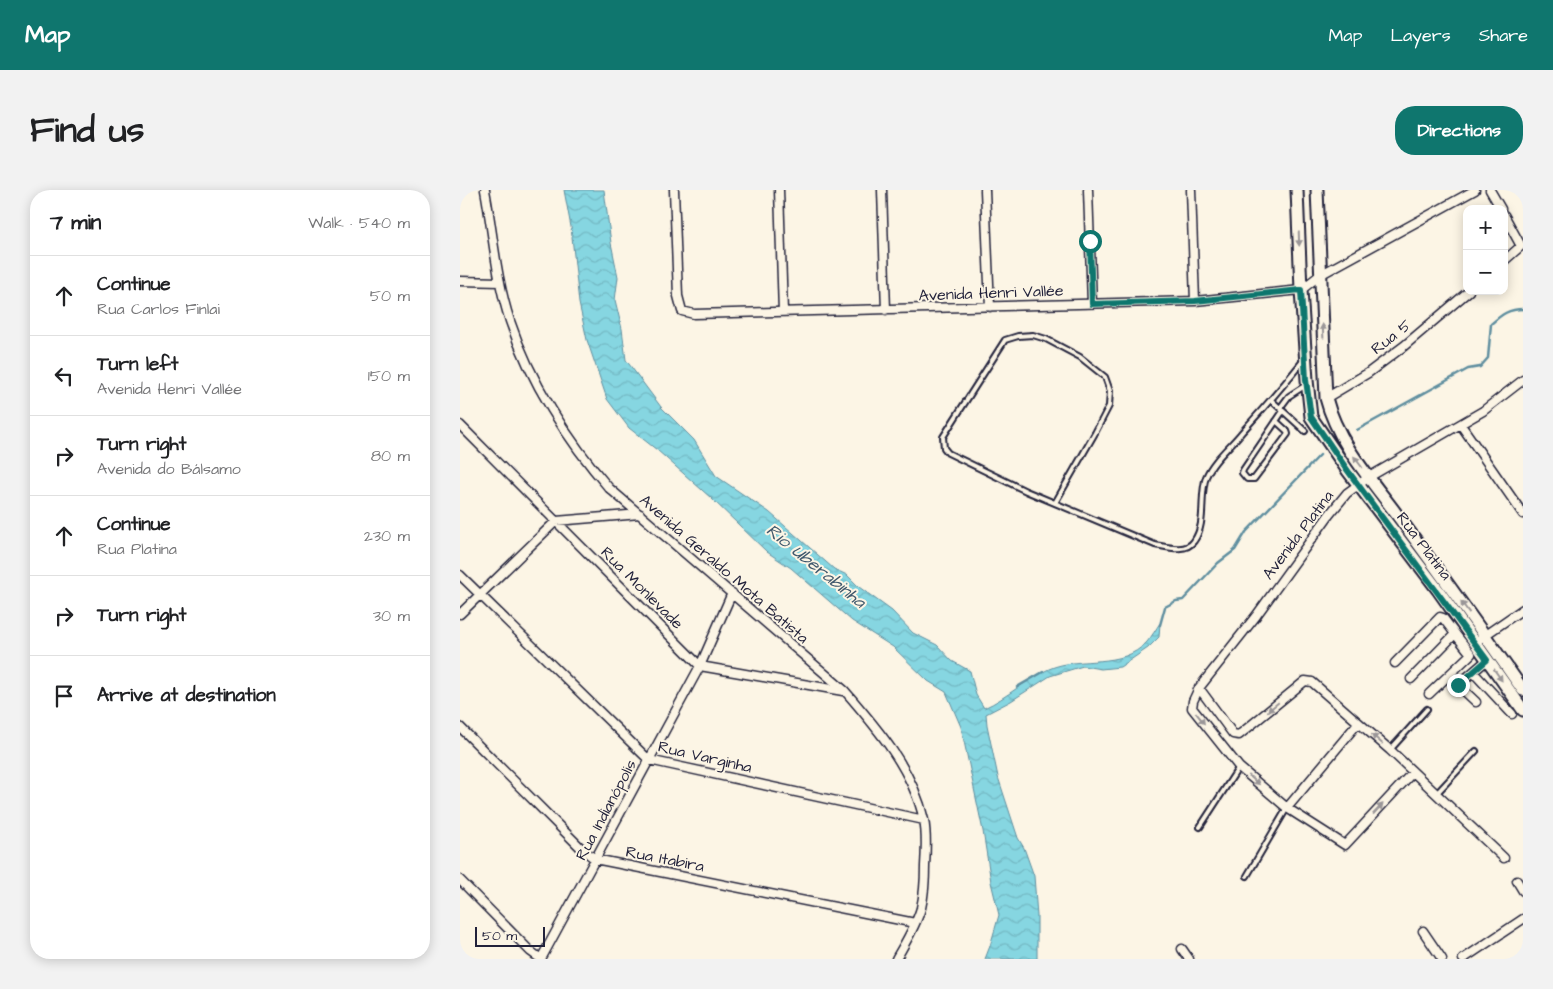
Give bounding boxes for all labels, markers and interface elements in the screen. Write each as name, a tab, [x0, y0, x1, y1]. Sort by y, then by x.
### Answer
text: Map	[25, 18, 70, 52]
text: Map	[1328, 23, 1362, 48]
text: Layers	[1390, 23, 1451, 48]
text: Share	[1479, 23, 1528, 48]
text: Find us	[30, 106, 144, 155]
button: Directions	[1395, 106, 1523, 155]
map controls	[1463, 205, 1508, 295]
button: +	[1463, 205, 1508, 250]
text: 7 min	[50, 208, 101, 237]
text: Walk · 540 m	[308, 212, 410, 234]
route start	[1079, 230, 1102, 253]
one-way arrow	[1295, 231, 1303, 247]
button: −	[1463, 250, 1508, 295]
text: Continue	[97, 271, 171, 298]
street label: Avenida Henri Vallée	[918, 279, 1064, 307]
icon: ahead	[50, 282, 78, 310]
text: 50 m	[370, 285, 410, 307]
text: Rua Carlos Finlai	[97, 298, 220, 320]
street label: Rua 5	[1366, 314, 1416, 360]
one-way arrow	[1319, 323, 1327, 339]
text: Turn left	[97, 351, 178, 378]
icon: left	[50, 362, 78, 390]
text: 150 m	[368, 365, 410, 387]
text: Avenida Henri Vallée	[97, 378, 242, 400]
text: Turn right	[97, 431, 186, 458]
icon: right	[50, 442, 78, 470]
text: 80 m	[371, 445, 410, 467]
one-way arrow	[1353, 455, 1363, 469]
text: Avenida do Bálsamo	[97, 458, 241, 480]
street label: Avenida Platina	[1257, 486, 1339, 584]
street label: Avenida Geraldo Mota Batista	[635, 489, 813, 649]
street label: Rua Platina	[1391, 507, 1457, 585]
text: Continue	[97, 511, 171, 538]
water label: Rio Uberabinha	[761, 518, 872, 615]
icon: ahead	[50, 522, 78, 550]
text: 230 m	[364, 525, 410, 547]
text: Rua Platina	[97, 538, 177, 560]
street label: Rua Monlevade	[596, 542, 688, 634]
one-way arrow	[1459, 601, 1470, 614]
icon: right	[50, 602, 78, 630]
text: Turn right	[97, 602, 186, 629]
text: 30 m	[373, 605, 410, 627]
one-way arrow	[1493, 668, 1503, 682]
route end	[1447, 674, 1470, 697]
icon: arrive	[50, 682, 78, 710]
text: Arrive at destination	[97, 682, 276, 709]
one-way arrow	[1266, 702, 1279, 713]
one-way arrow	[1195, 711, 1205, 725]
one-way arrow	[1371, 734, 1384, 745]
street label: Rua Varginha	[656, 736, 754, 779]
street label: Rua Indianópolis	[570, 756, 642, 864]
one-way arrow	[1247, 774, 1260, 785]
one-way arrow	[1372, 804, 1384, 816]
street label: Rua Itabira	[624, 841, 706, 877]
scale bar	[475, 924, 545, 947]
text: 50 m	[482, 926, 517, 946]

